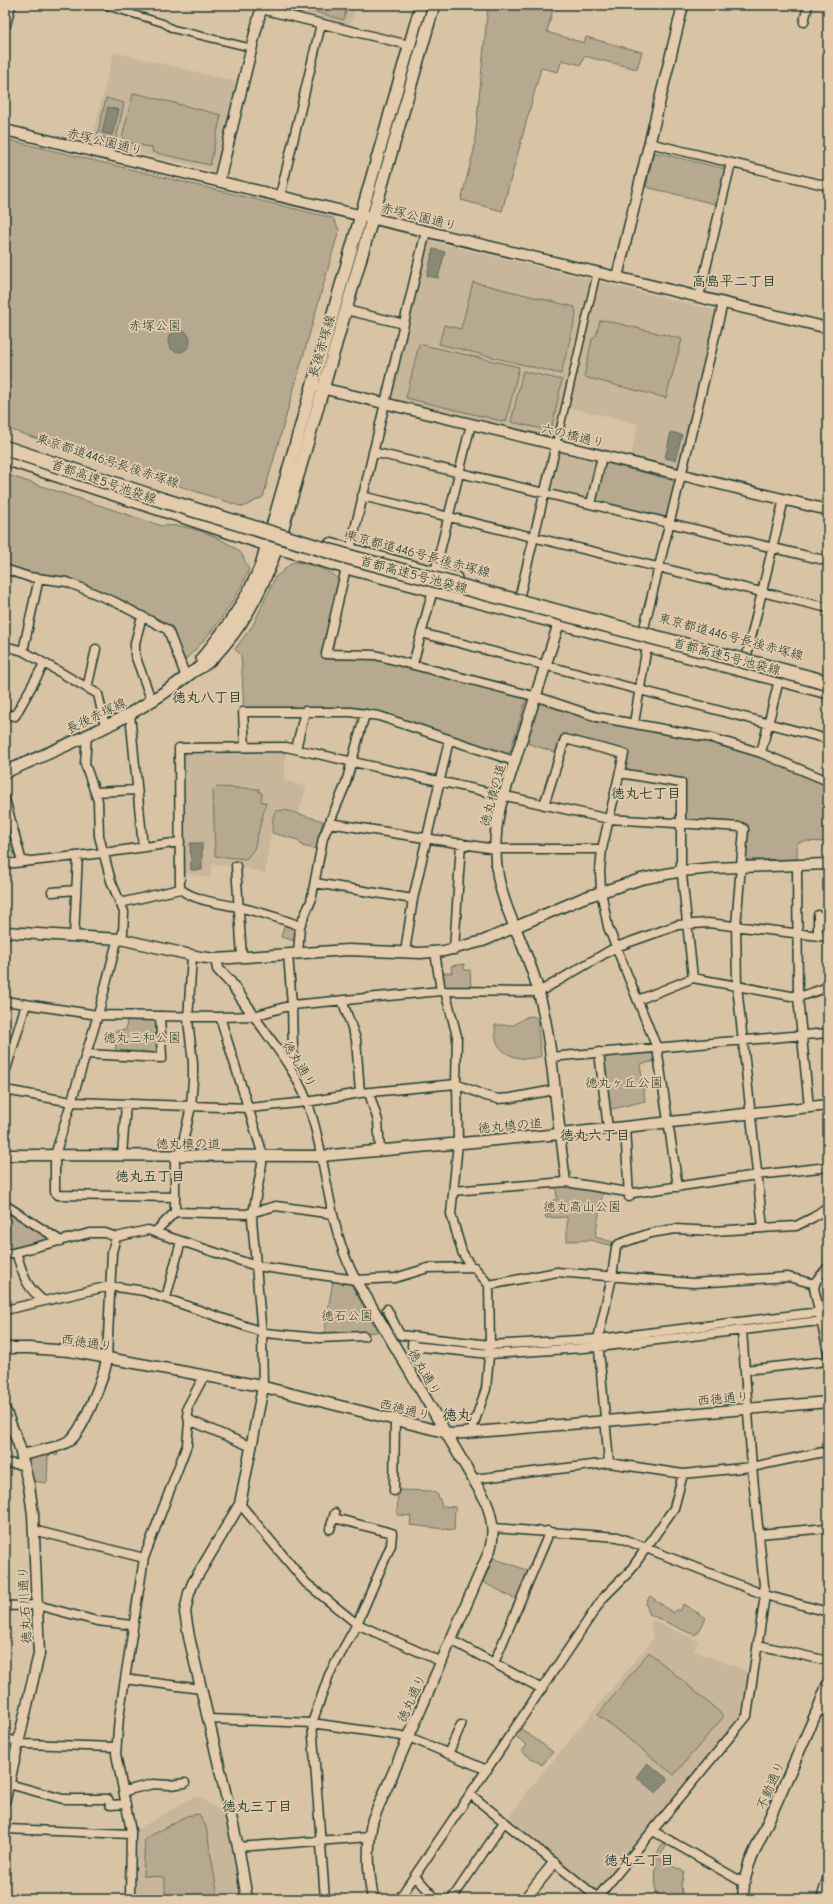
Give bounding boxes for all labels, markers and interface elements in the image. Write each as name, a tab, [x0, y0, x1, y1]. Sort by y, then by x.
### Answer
street label: 赤塚公園通り	[65, 125, 145, 158]
street label: 赤塚公園通り	[379, 200, 459, 233]
district label: 高島平二丁目	[692, 273, 776, 290]
street label: 長後赤塚線	[305, 312, 338, 379]
park label: 赤塚公園	[129, 318, 181, 333]
street label: 六の橋通り	[540, 420, 606, 451]
street label: 東京都道446号長後赤塚線	[34, 430, 182, 491]
street label: 首都高速5号池袋線	[49, 456, 160, 507]
street label: 東京都道446号長後赤塚線	[344, 527, 493, 580]
street label: 首都高速5号池袋線	[358, 553, 470, 596]
street label: 東京都道446号長後赤塚線	[657, 610, 806, 663]
street label: 首都高速5号池袋線	[671, 635, 783, 678]
district label: 徳丸八丁目	[172, 689, 242, 706]
street label: 長後赤塚線	[64, 694, 130, 736]
street label: 徳丸槙の道	[477, 762, 508, 828]
district label: 徳丸七丁目	[611, 785, 681, 802]
park label: 徳丸三和公園	[103, 1030, 181, 1045]
street label: 徳丸通り	[280, 1038, 319, 1090]
park label: 徳丸ヶ丘公園	[585, 1075, 663, 1090]
street label: 徳丸槙の道	[477, 1115, 543, 1136]
district label: 徳丸六丁目	[560, 1127, 630, 1144]
street label: 徳丸槙の道	[155, 1136, 221, 1151]
district label: 徳丸五丁目	[115, 1168, 185, 1185]
park label: 徳丸高山公園	[543, 1199, 621, 1214]
park label: 徳石公園	[321, 1308, 373, 1323]
street label: 西徳通り	[60, 1331, 114, 1354]
street label: 徳丸通り	[405, 1346, 444, 1399]
street label: 西徳通り	[696, 1389, 750, 1408]
street label: 西徳通り	[378, 1396, 432, 1423]
district label: 徳丸	[442, 1406, 472, 1424]
street label: 徳丸石川通り	[15, 1566, 34, 1644]
street label: 徳丸通り	[394, 1671, 429, 1725]
street label: 不動通り	[753, 1758, 788, 1812]
district label: 徳丸三丁目	[222, 1798, 292, 1815]
district label: 徳丸二丁目	[604, 1852, 674, 1869]

